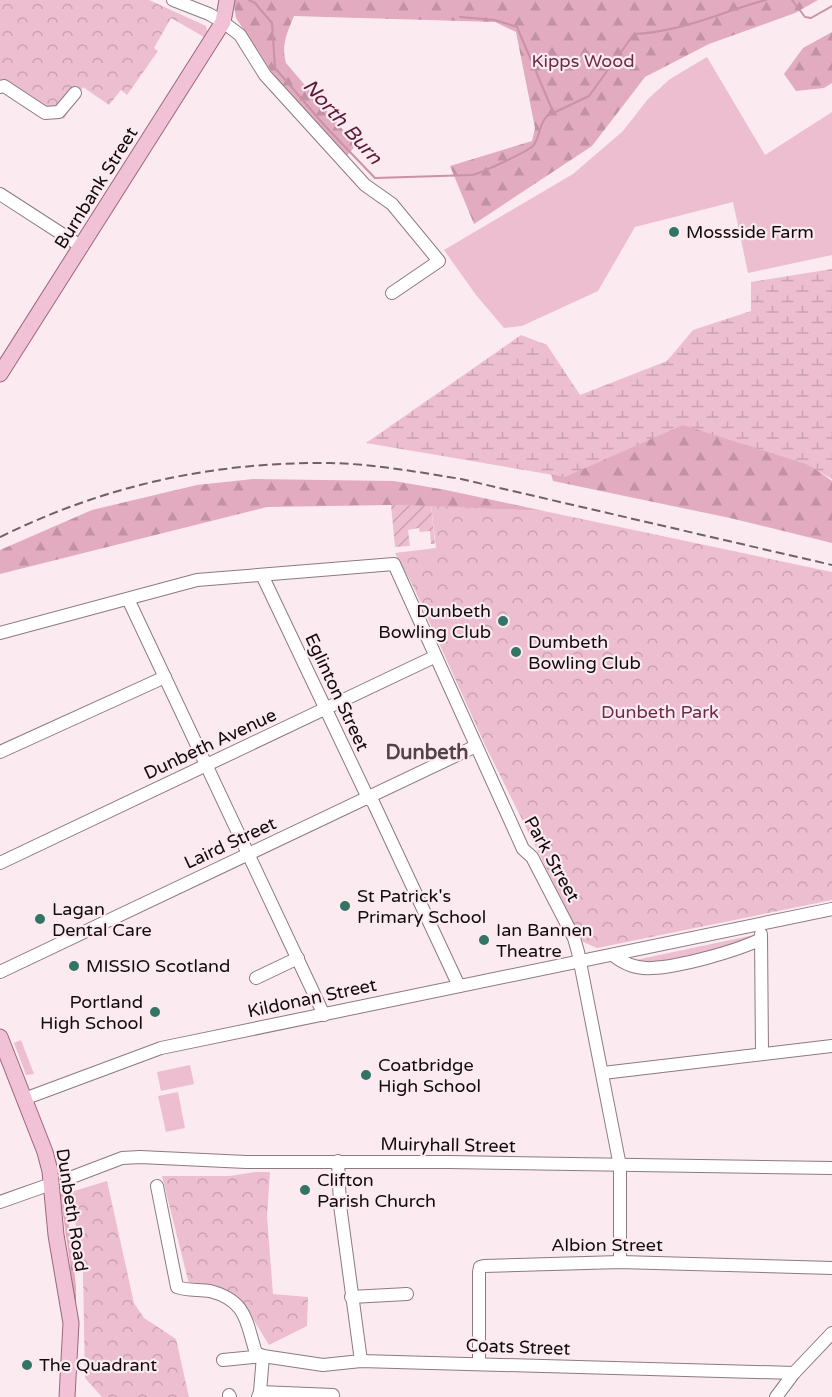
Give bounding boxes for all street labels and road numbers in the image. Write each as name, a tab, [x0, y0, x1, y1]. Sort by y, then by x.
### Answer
street label: Burnbank Street	[50, 123, 142, 253]
street label: Eglinton Street	[300, 630, 374, 754]
street label: Dunbeth Avenue	[140, 704, 280, 784]
street label: Laird Street	[180, 812, 280, 874]
street label: Park Street	[519, 812, 585, 906]
street label: Kildonan Street	[245, 974, 379, 1022]
street label: Muiryhall Street	[380, 1133, 516, 1157]
street label: Dunbeth Road	[51, 1147, 93, 1273]
street label: Albion Street	[551, 1234, 663, 1256]
street label: Coats Street	[465, 1334, 571, 1360]

